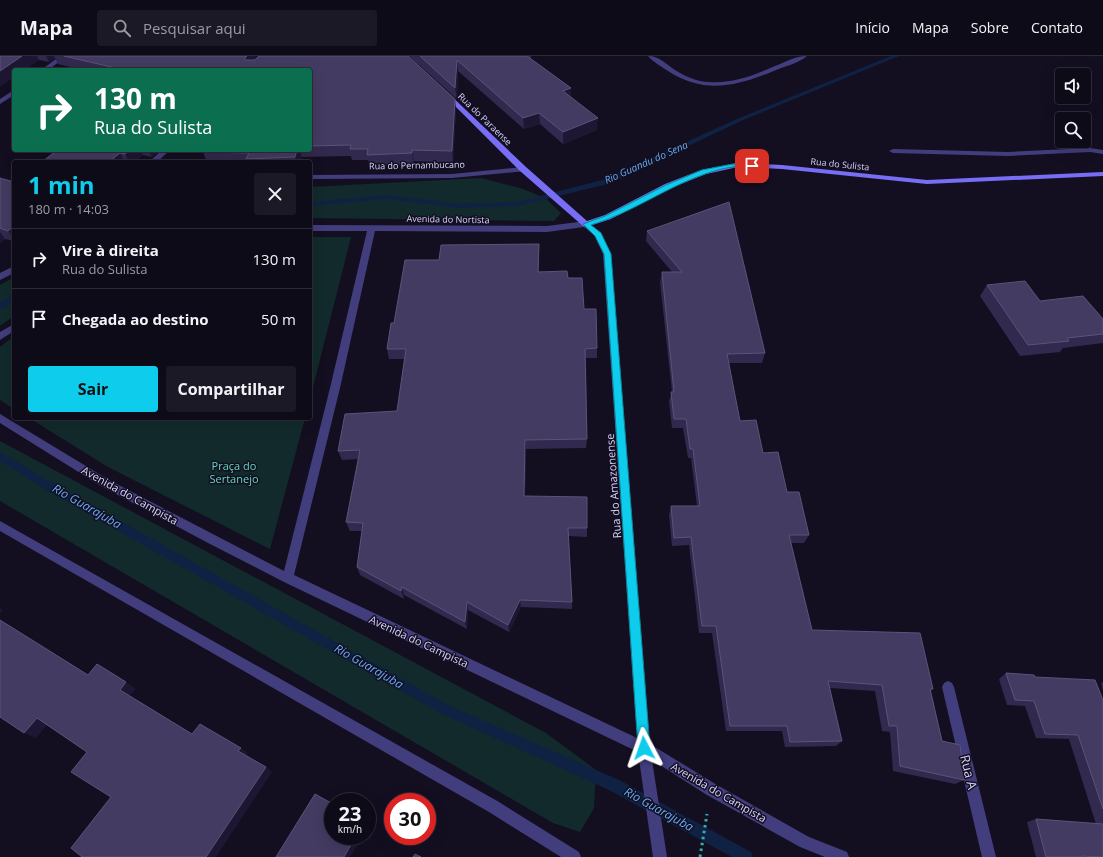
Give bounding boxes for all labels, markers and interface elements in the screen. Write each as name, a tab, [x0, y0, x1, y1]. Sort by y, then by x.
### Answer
search box	[97, 10, 377, 46]
text: Mapa	[20, 15, 73, 41]
icon: search	[111, 17, 133, 39]
text: Pesquisar aqui	[143, 18, 246, 38]
text: Início	[855, 18, 890, 37]
text: Mapa	[912, 18, 949, 37]
text: Sobre	[971, 18, 1009, 37]
text: Contato	[1031, 18, 1083, 37]
map controls	[1055, 68, 1091, 148]
button: sound	[1055, 68, 1091, 104]
text: 130 m	[94, 79, 177, 117]
icon: right	[28, 84, 80, 136]
street label: Rua do Paraense	[455, 90, 515, 148]
button: search	[1055, 112, 1091, 148]
text: Rua do Sulista	[94, 115, 212, 139]
water label: Rio Guandu do Sena	[602, 137, 690, 187]
pin	[735, 149, 769, 183]
street label: Rua do Sulista	[810, 154, 870, 174]
icon: arrive	[741, 155, 763, 177]
street label: Rua do Pernambucano	[369, 158, 465, 172]
text: 1 min	[28, 168, 95, 201]
button: close	[254, 173, 296, 215]
text: 180 m · 14:03	[28, 200, 109, 218]
street label: Avenida do Nortista	[406, 212, 490, 226]
text: Vire à direita	[62, 240, 159, 260]
icon: right	[28, 248, 50, 270]
text: 130 m	[252, 249, 296, 269]
text: Rua do Sulista	[62, 260, 147, 278]
icon: arrive	[28, 308, 50, 330]
text: Chegada ao destino	[62, 309, 209, 329]
text: 50 m	[261, 309, 296, 329]
button: Sair	[28, 366, 158, 412]
button: Compartilhar	[166, 366, 296, 412]
street label: Rua do Amazonense	[602, 433, 624, 539]
park label: Praça do Sertanejo	[209, 458, 259, 486]
street label: Avenida do Campista	[79, 462, 181, 528]
water label: Rio Guarajuba	[49, 479, 125, 533]
street label: Avenida do Campista	[367, 611, 471, 671]
water label: Rio Guarajuba	[331, 639, 407, 693]
position arrow	[623, 727, 665, 769]
street label: Rua A	[956, 753, 982, 792]
street label: Avenida do Campista	[668, 758, 770, 826]
water label: Rio Guarajuba	[621, 783, 697, 835]
speed limit sign: 30	[384, 793, 436, 845]
text: 23	[339, 800, 361, 827]
text: km/h	[338, 822, 362, 836]

